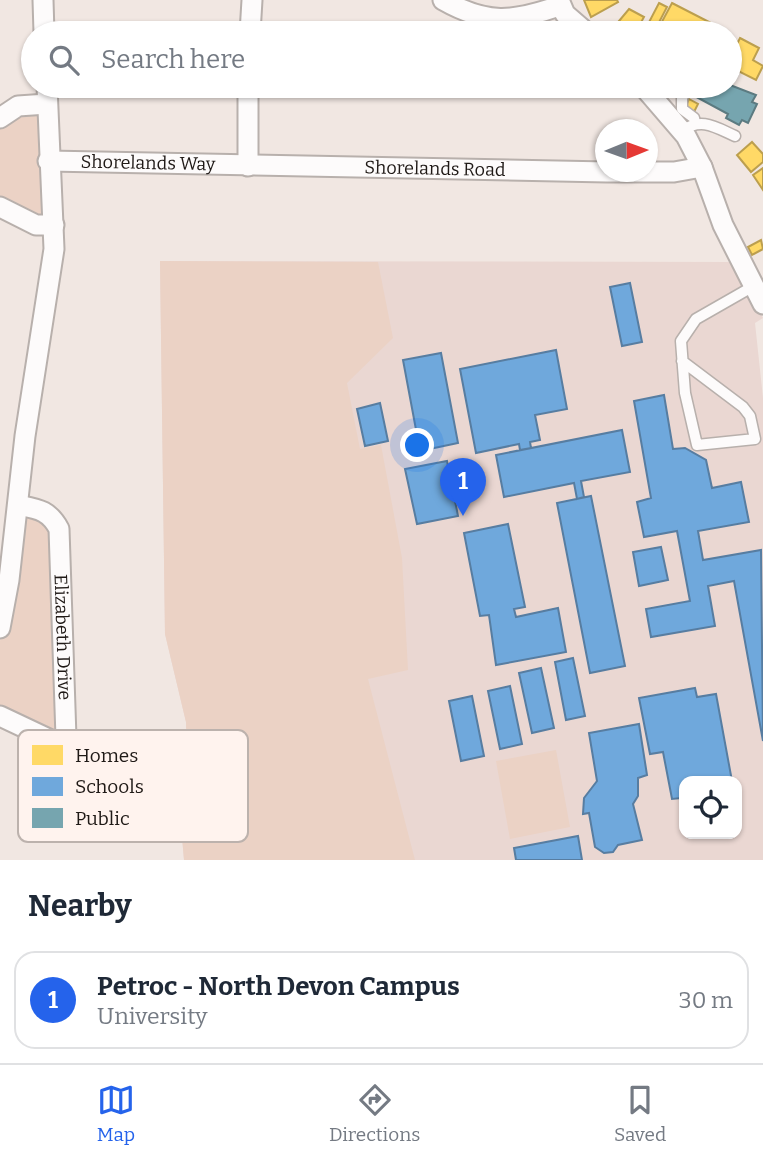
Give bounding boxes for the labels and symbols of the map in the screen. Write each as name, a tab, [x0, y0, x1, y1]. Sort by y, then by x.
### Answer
north arrow	[595, 119, 658, 182]
street label: Shorelands Way	[80, 151, 216, 175]
street label: Shorelands Road	[364, 156, 506, 181]
your location	[400, 428, 434, 462]
pin: 1	[440, 458, 486, 516]
street label: Elizabeth Drive	[50, 574, 76, 700]
legend	[18, 730, 248, 842]
text: Homes	[75, 744, 138, 767]
text: Schools	[75, 775, 144, 798]
text: Public	[75, 807, 130, 830]

